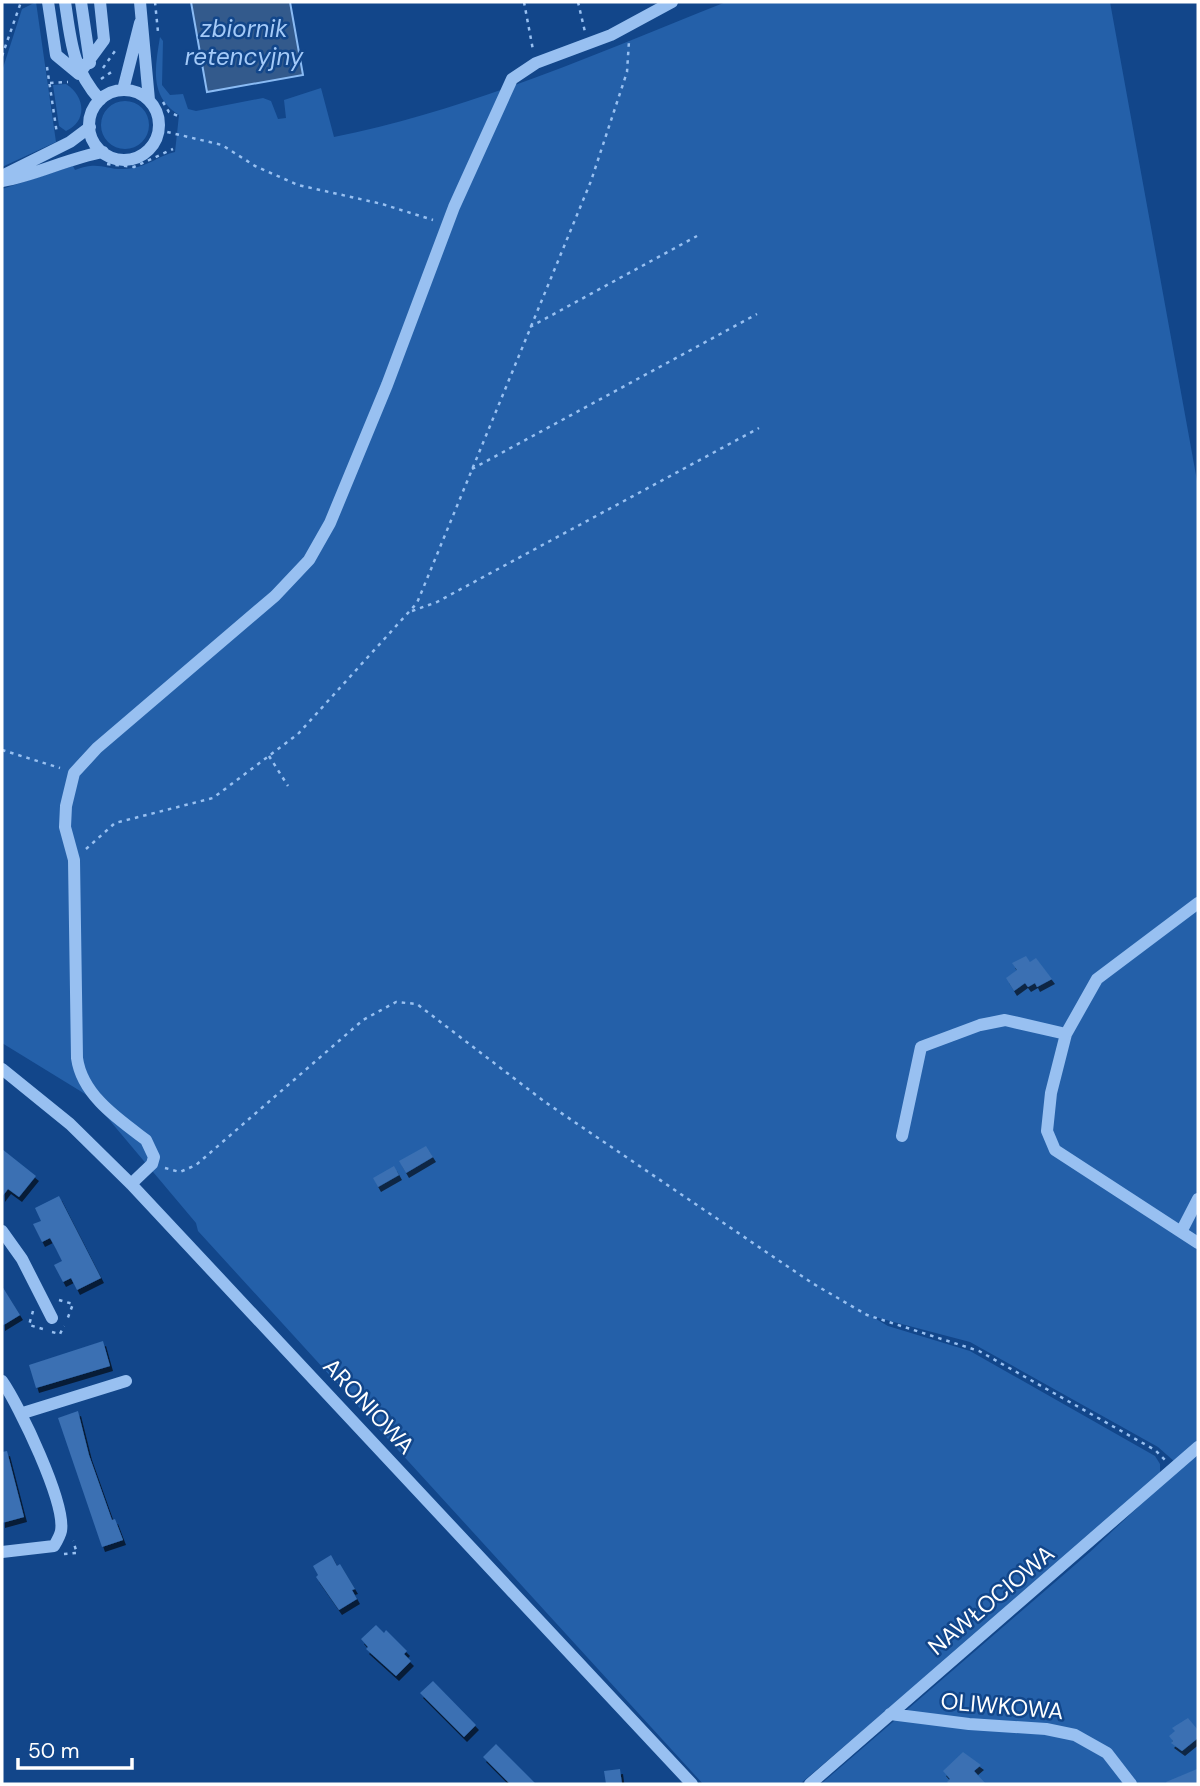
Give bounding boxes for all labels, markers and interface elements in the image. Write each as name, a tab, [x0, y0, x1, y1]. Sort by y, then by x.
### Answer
water label: zbiornik retencyjny	[185, 13, 304, 72]
street label: ARONIOWA	[317, 1351, 421, 1461]
street label: NAWŁOCIOWA	[922, 1538, 1060, 1662]
street label: OLIWKOWA	[939, 1686, 1065, 1726]
scale bar	[18, 1726, 131, 1770]
text: 50 m	[28, 1737, 79, 1765]

